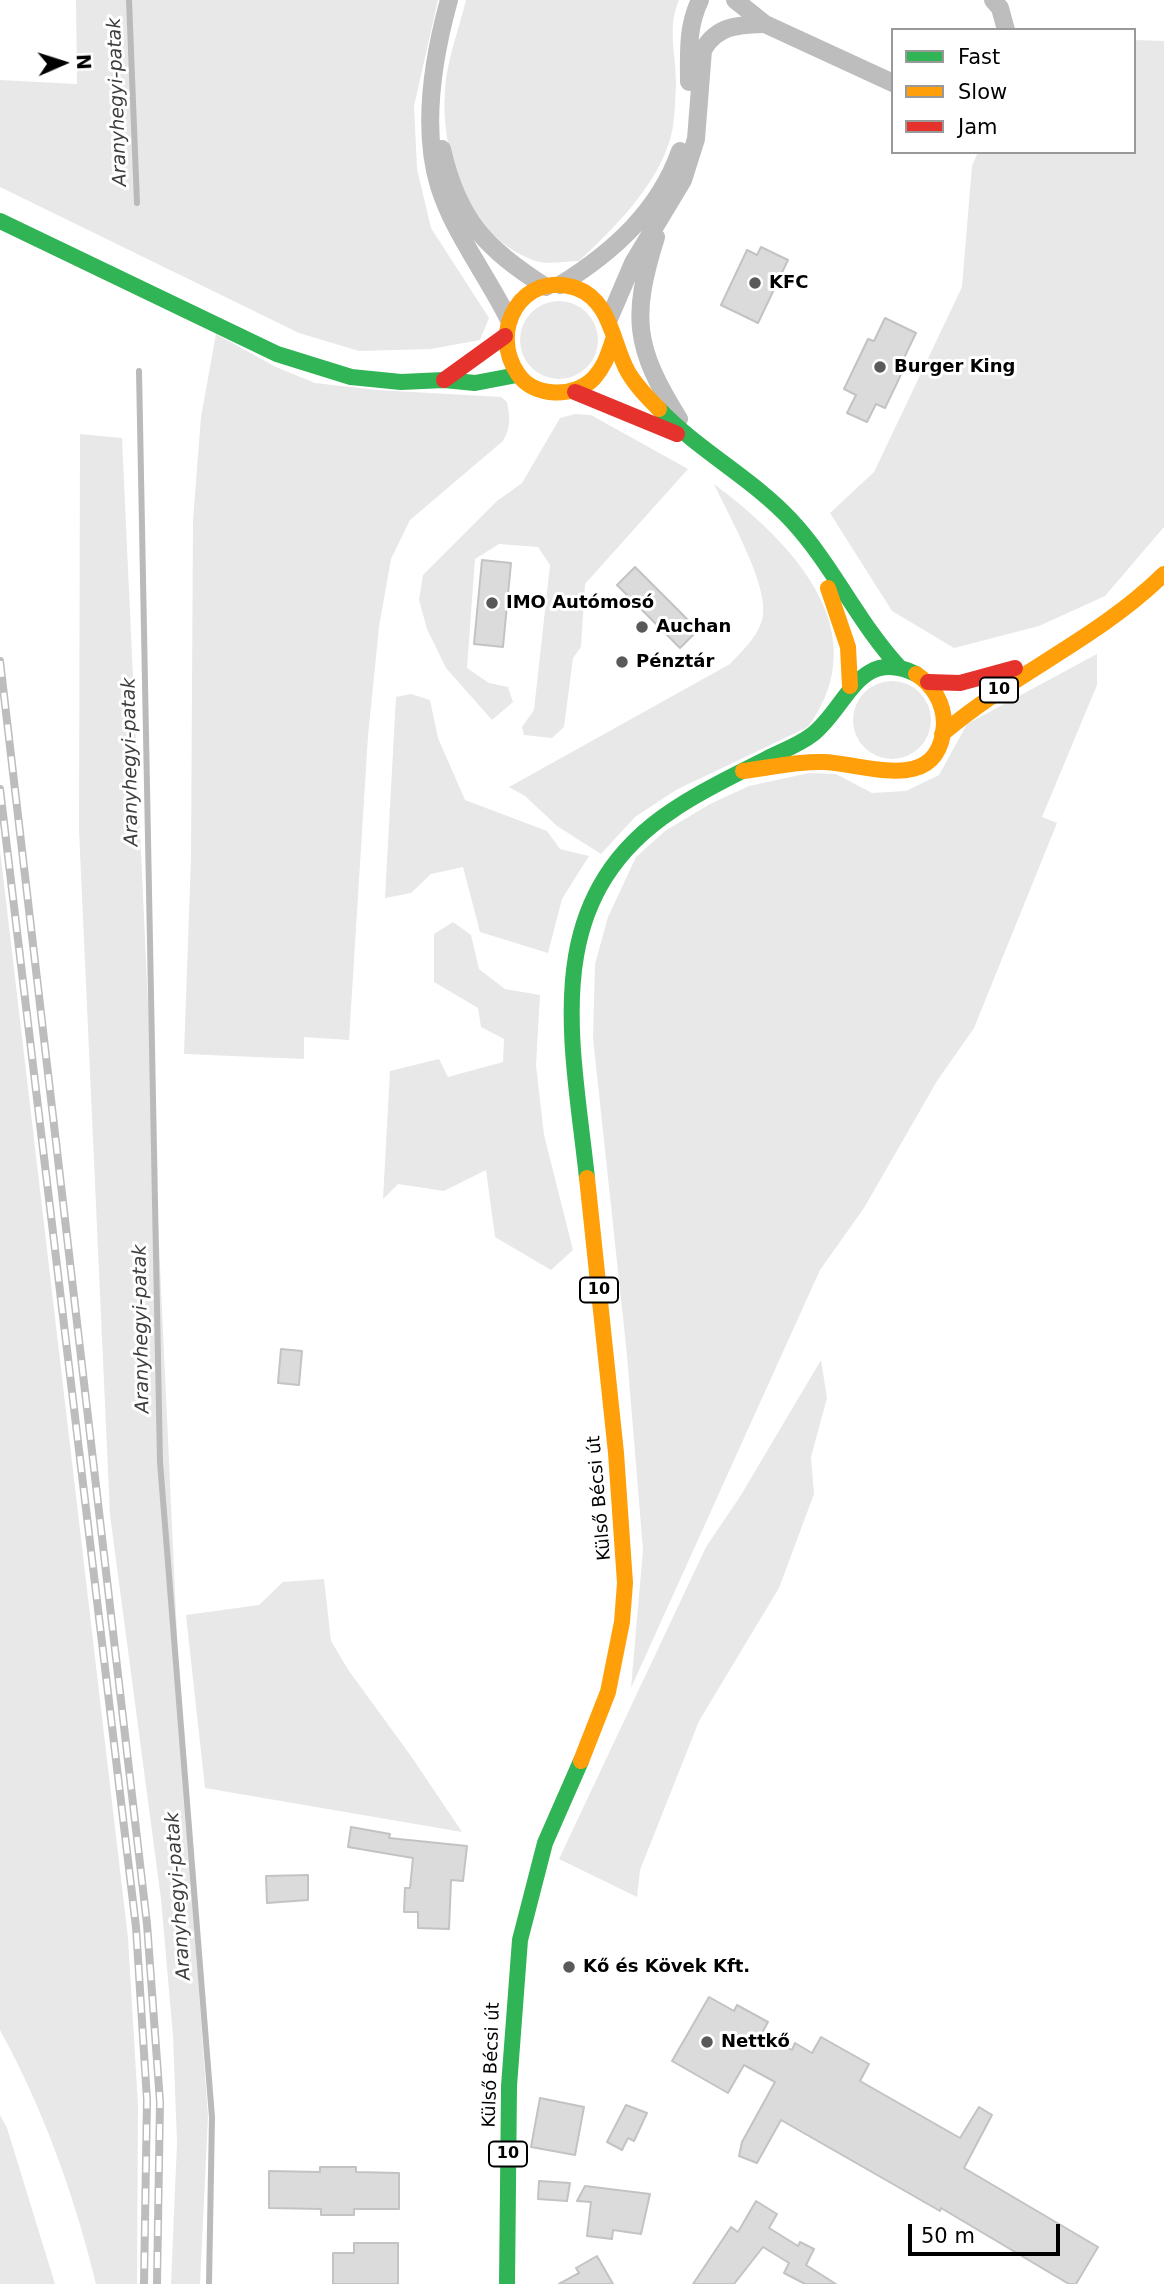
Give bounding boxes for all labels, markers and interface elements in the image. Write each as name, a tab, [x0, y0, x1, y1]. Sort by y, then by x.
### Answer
water label: Aranyhegyi-patak	[104, 17, 132, 187]
north arrow	[28, 28, 98, 98]
legend	[891, 28, 1136, 154]
text: Fast	[958, 45, 1000, 69]
text: N	[73, 53, 95, 70]
text: Slow	[958, 80, 1007, 104]
text: Jam	[958, 115, 998, 139]
place label: KFC	[769, 272, 808, 294]
marker: KFC	[747, 275, 763, 291]
place label: Burger King	[894, 356, 1015, 378]
marker: Burger King	[872, 359, 888, 375]
place label: IMO Autómosó	[506, 592, 654, 614]
marker: IMO Autómosó	[484, 595, 500, 611]
place label: Auchan	[656, 616, 731, 638]
marker: Auchan	[634, 619, 650, 635]
place label: Pénztár	[636, 651, 714, 673]
marker: Pénztár	[614, 654, 630, 670]
water label: Aranyhegyi-patak	[118, 677, 144, 847]
road number: 10	[980, 678, 1018, 702]
water label: Aranyhegyi-patak	[129, 1244, 155, 1414]
road number: 10	[580, 1278, 618, 1302]
street label: Külső Bécsi út	[584, 1435, 616, 1561]
water label: Aranyhegyi-patak	[162, 1811, 196, 1981]
place label: Kő és Kövek Kft.	[583, 1956, 750, 1978]
marker: Kő és Kövek Kft.	[561, 1959, 577, 1975]
street label: Külső Bécsi út	[479, 2002, 505, 2128]
place label: Nettkő	[721, 2031, 790, 2053]
marker: Nettkő	[699, 2034, 715, 2050]
road number: 10	[489, 2142, 527, 2166]
scale bar	[912, 2210, 1064, 2254]
text: 50 m	[921, 2224, 975, 2248]

